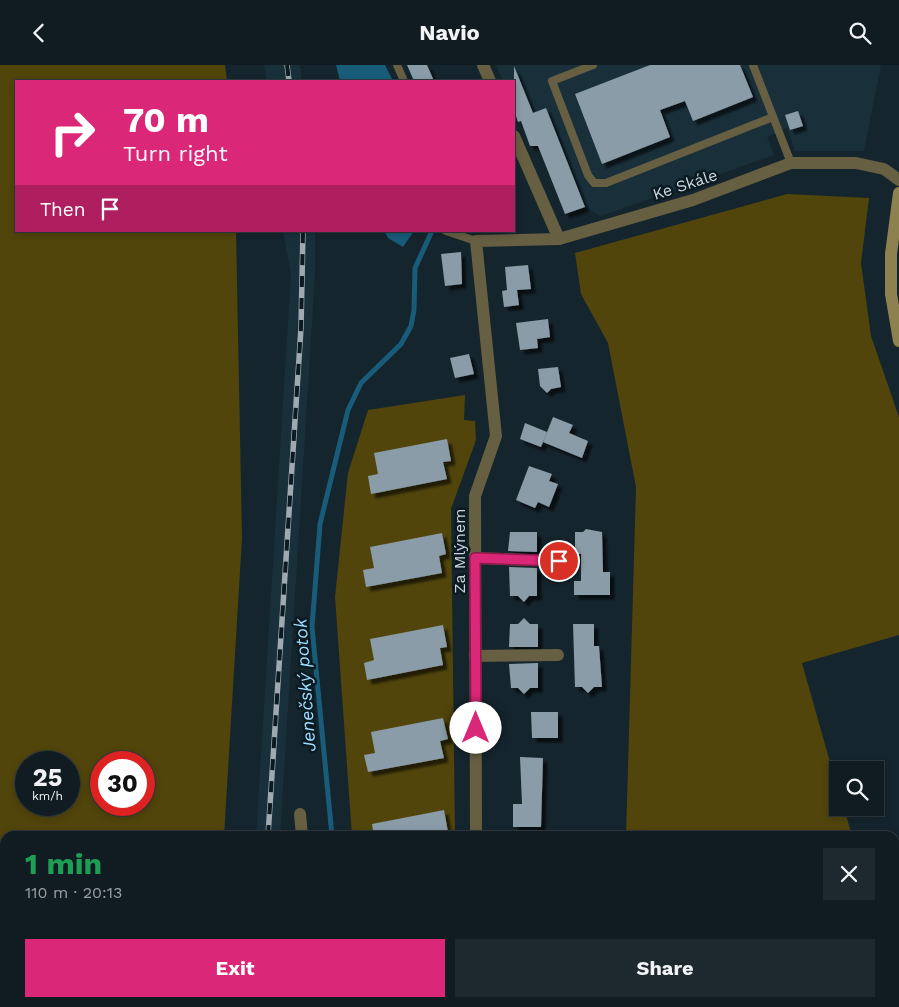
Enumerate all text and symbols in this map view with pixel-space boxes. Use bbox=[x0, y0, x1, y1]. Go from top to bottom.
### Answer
icon: back bbox=[25, 19, 53, 47]
icon: search bbox=[846, 19, 874, 47]
text: Navio bbox=[419, 20, 480, 45]
text: 70 m bbox=[123, 99, 209, 141]
icon: right bbox=[40, 100, 105, 165]
text: Turn right bbox=[123, 141, 228, 166]
street label: Ke Skále bbox=[650, 165, 720, 204]
icon: arrive bbox=[96, 195, 124, 223]
text: Then bbox=[40, 198, 86, 221]
street label: Za Mlýnem bbox=[450, 509, 469, 593]
pin bbox=[538, 540, 580, 582]
icon: arrive bbox=[545, 547, 573, 575]
water label: Jenečský potok bbox=[289, 617, 320, 752]
position arrow bbox=[449, 701, 501, 753]
speed limit sign: 30 bbox=[90, 751, 155, 816]
map controls bbox=[829, 761, 884, 816]
button: search bbox=[829, 761, 884, 816]
text: 25 bbox=[33, 763, 62, 792]
text: km/h bbox=[32, 789, 63, 803]
text: 1 min bbox=[25, 846, 102, 881]
button: close bbox=[823, 848, 875, 900]
text: 110 m · 20:13 bbox=[25, 883, 122, 902]
button: Exit bbox=[25, 939, 445, 997]
button: Share bbox=[455, 939, 875, 997]

